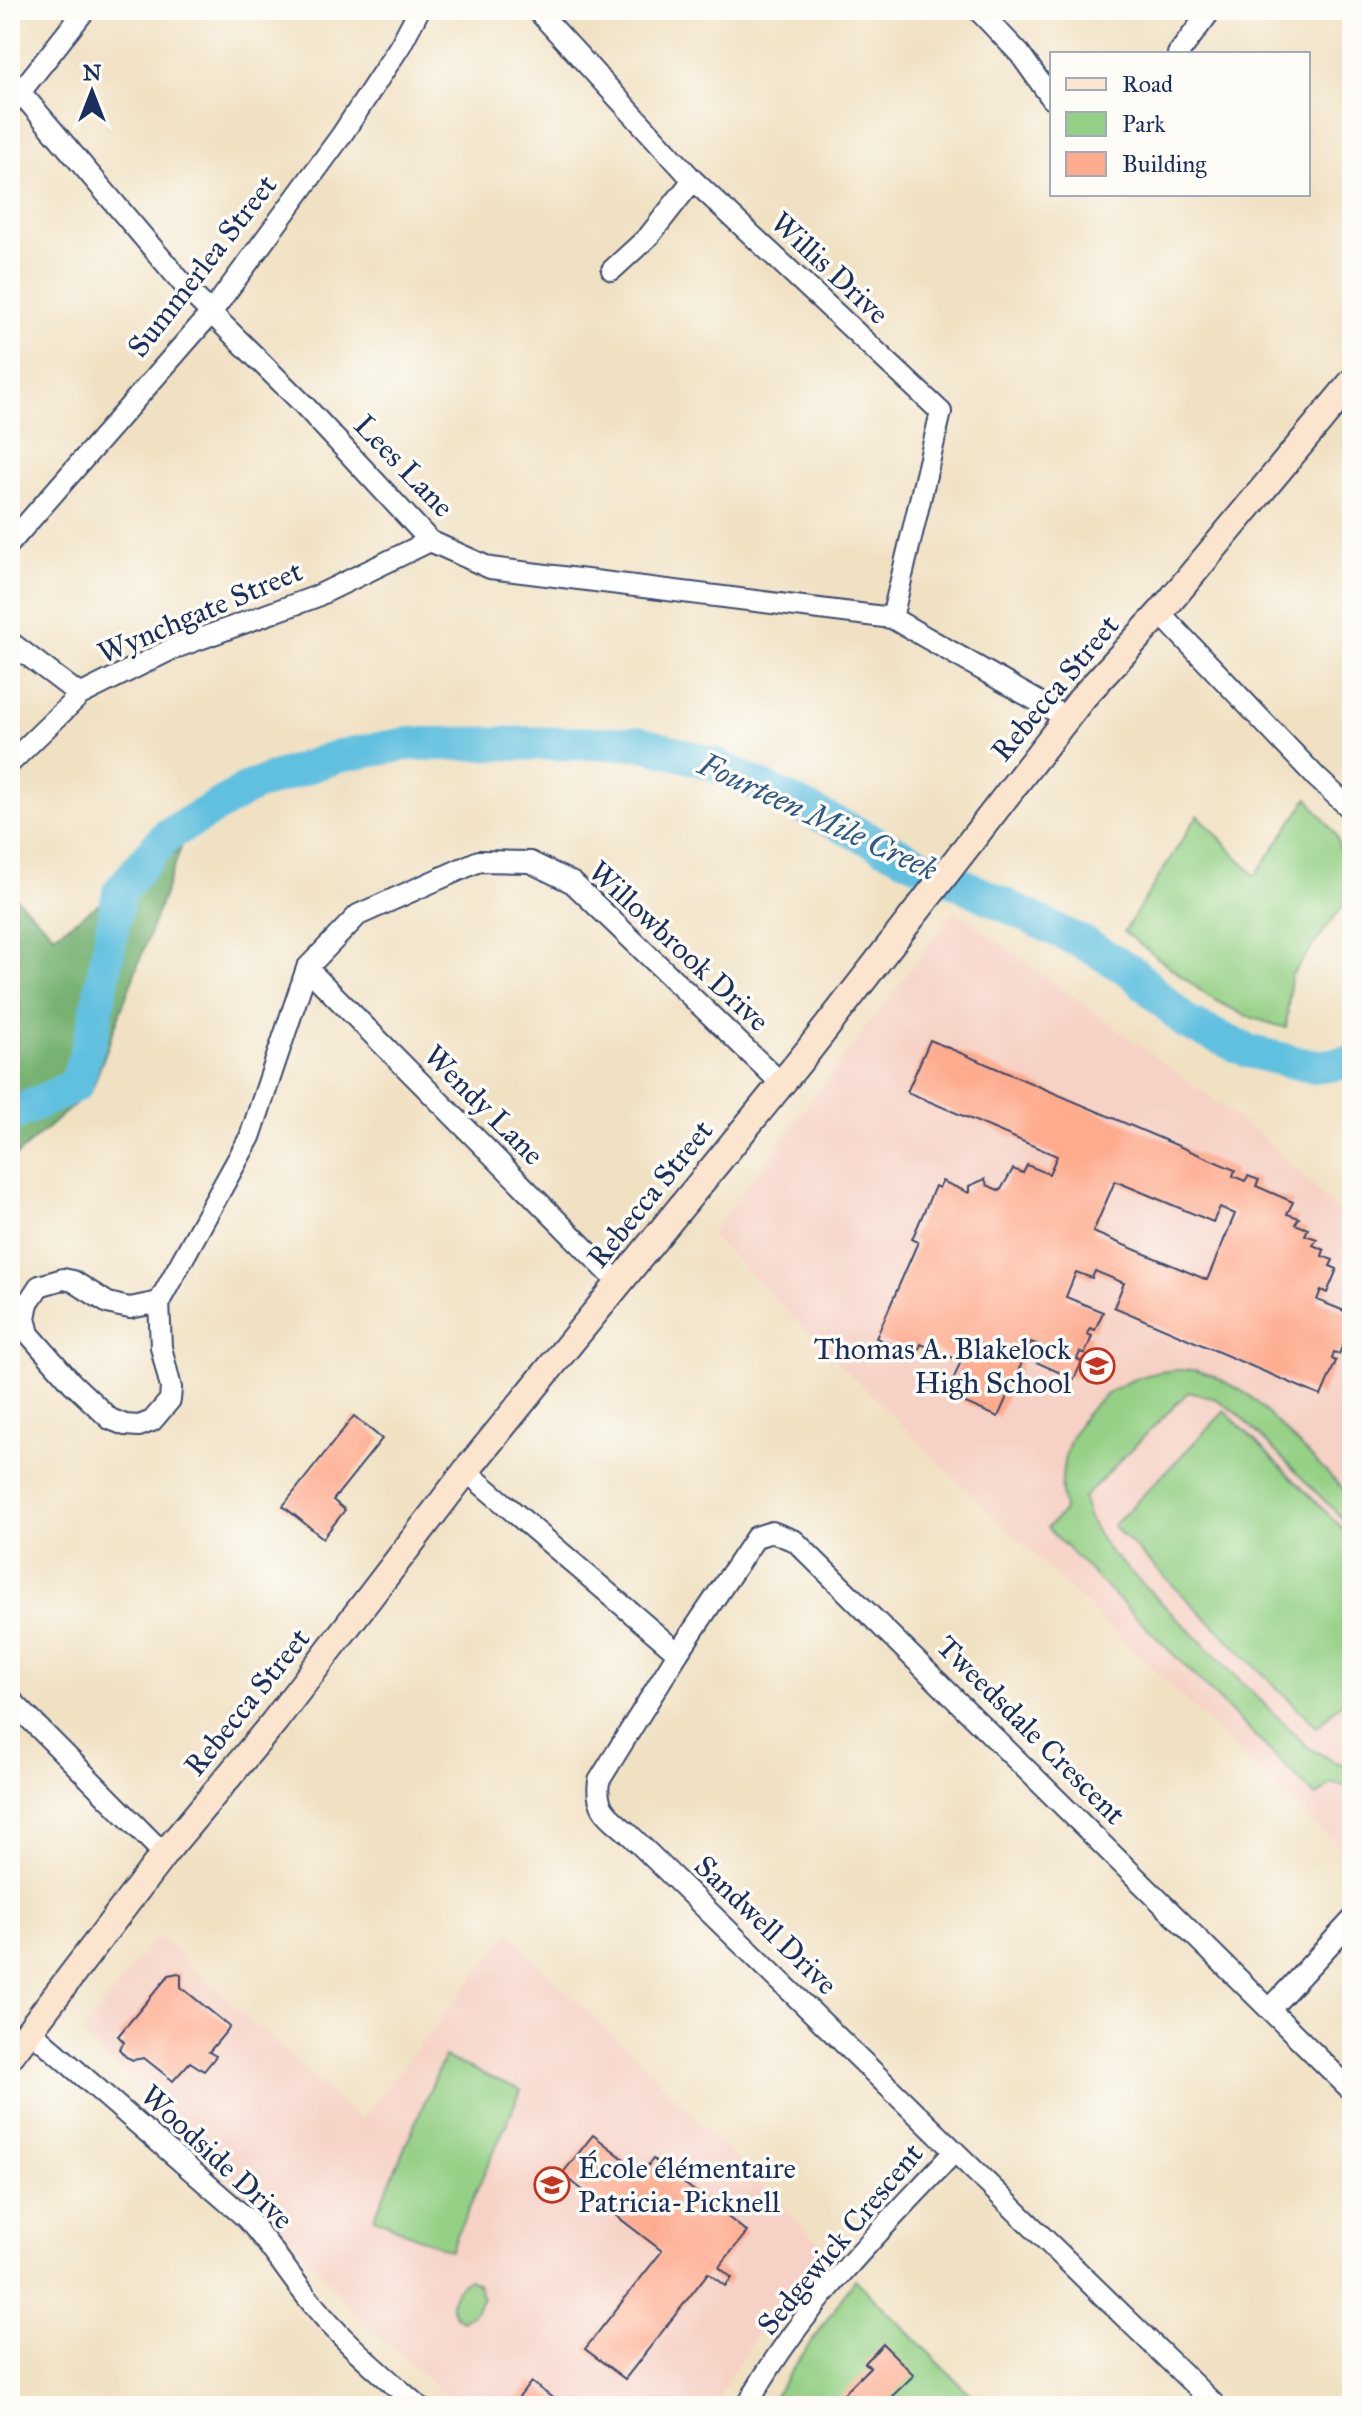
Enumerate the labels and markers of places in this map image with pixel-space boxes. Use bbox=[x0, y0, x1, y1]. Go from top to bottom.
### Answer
place label: Thomas A. Blakelock High School bbox=[814, 1331, 1072, 1401]
school or university icon: Thomas A. Blakelock High School bbox=[1078, 1347, 1116, 1385]
place label: École élémentaire Patricia-Picknell bbox=[578, 2149, 796, 2220]
school or university icon: École élémentaire Patricia-Picknell bbox=[533, 2166, 571, 2204]

